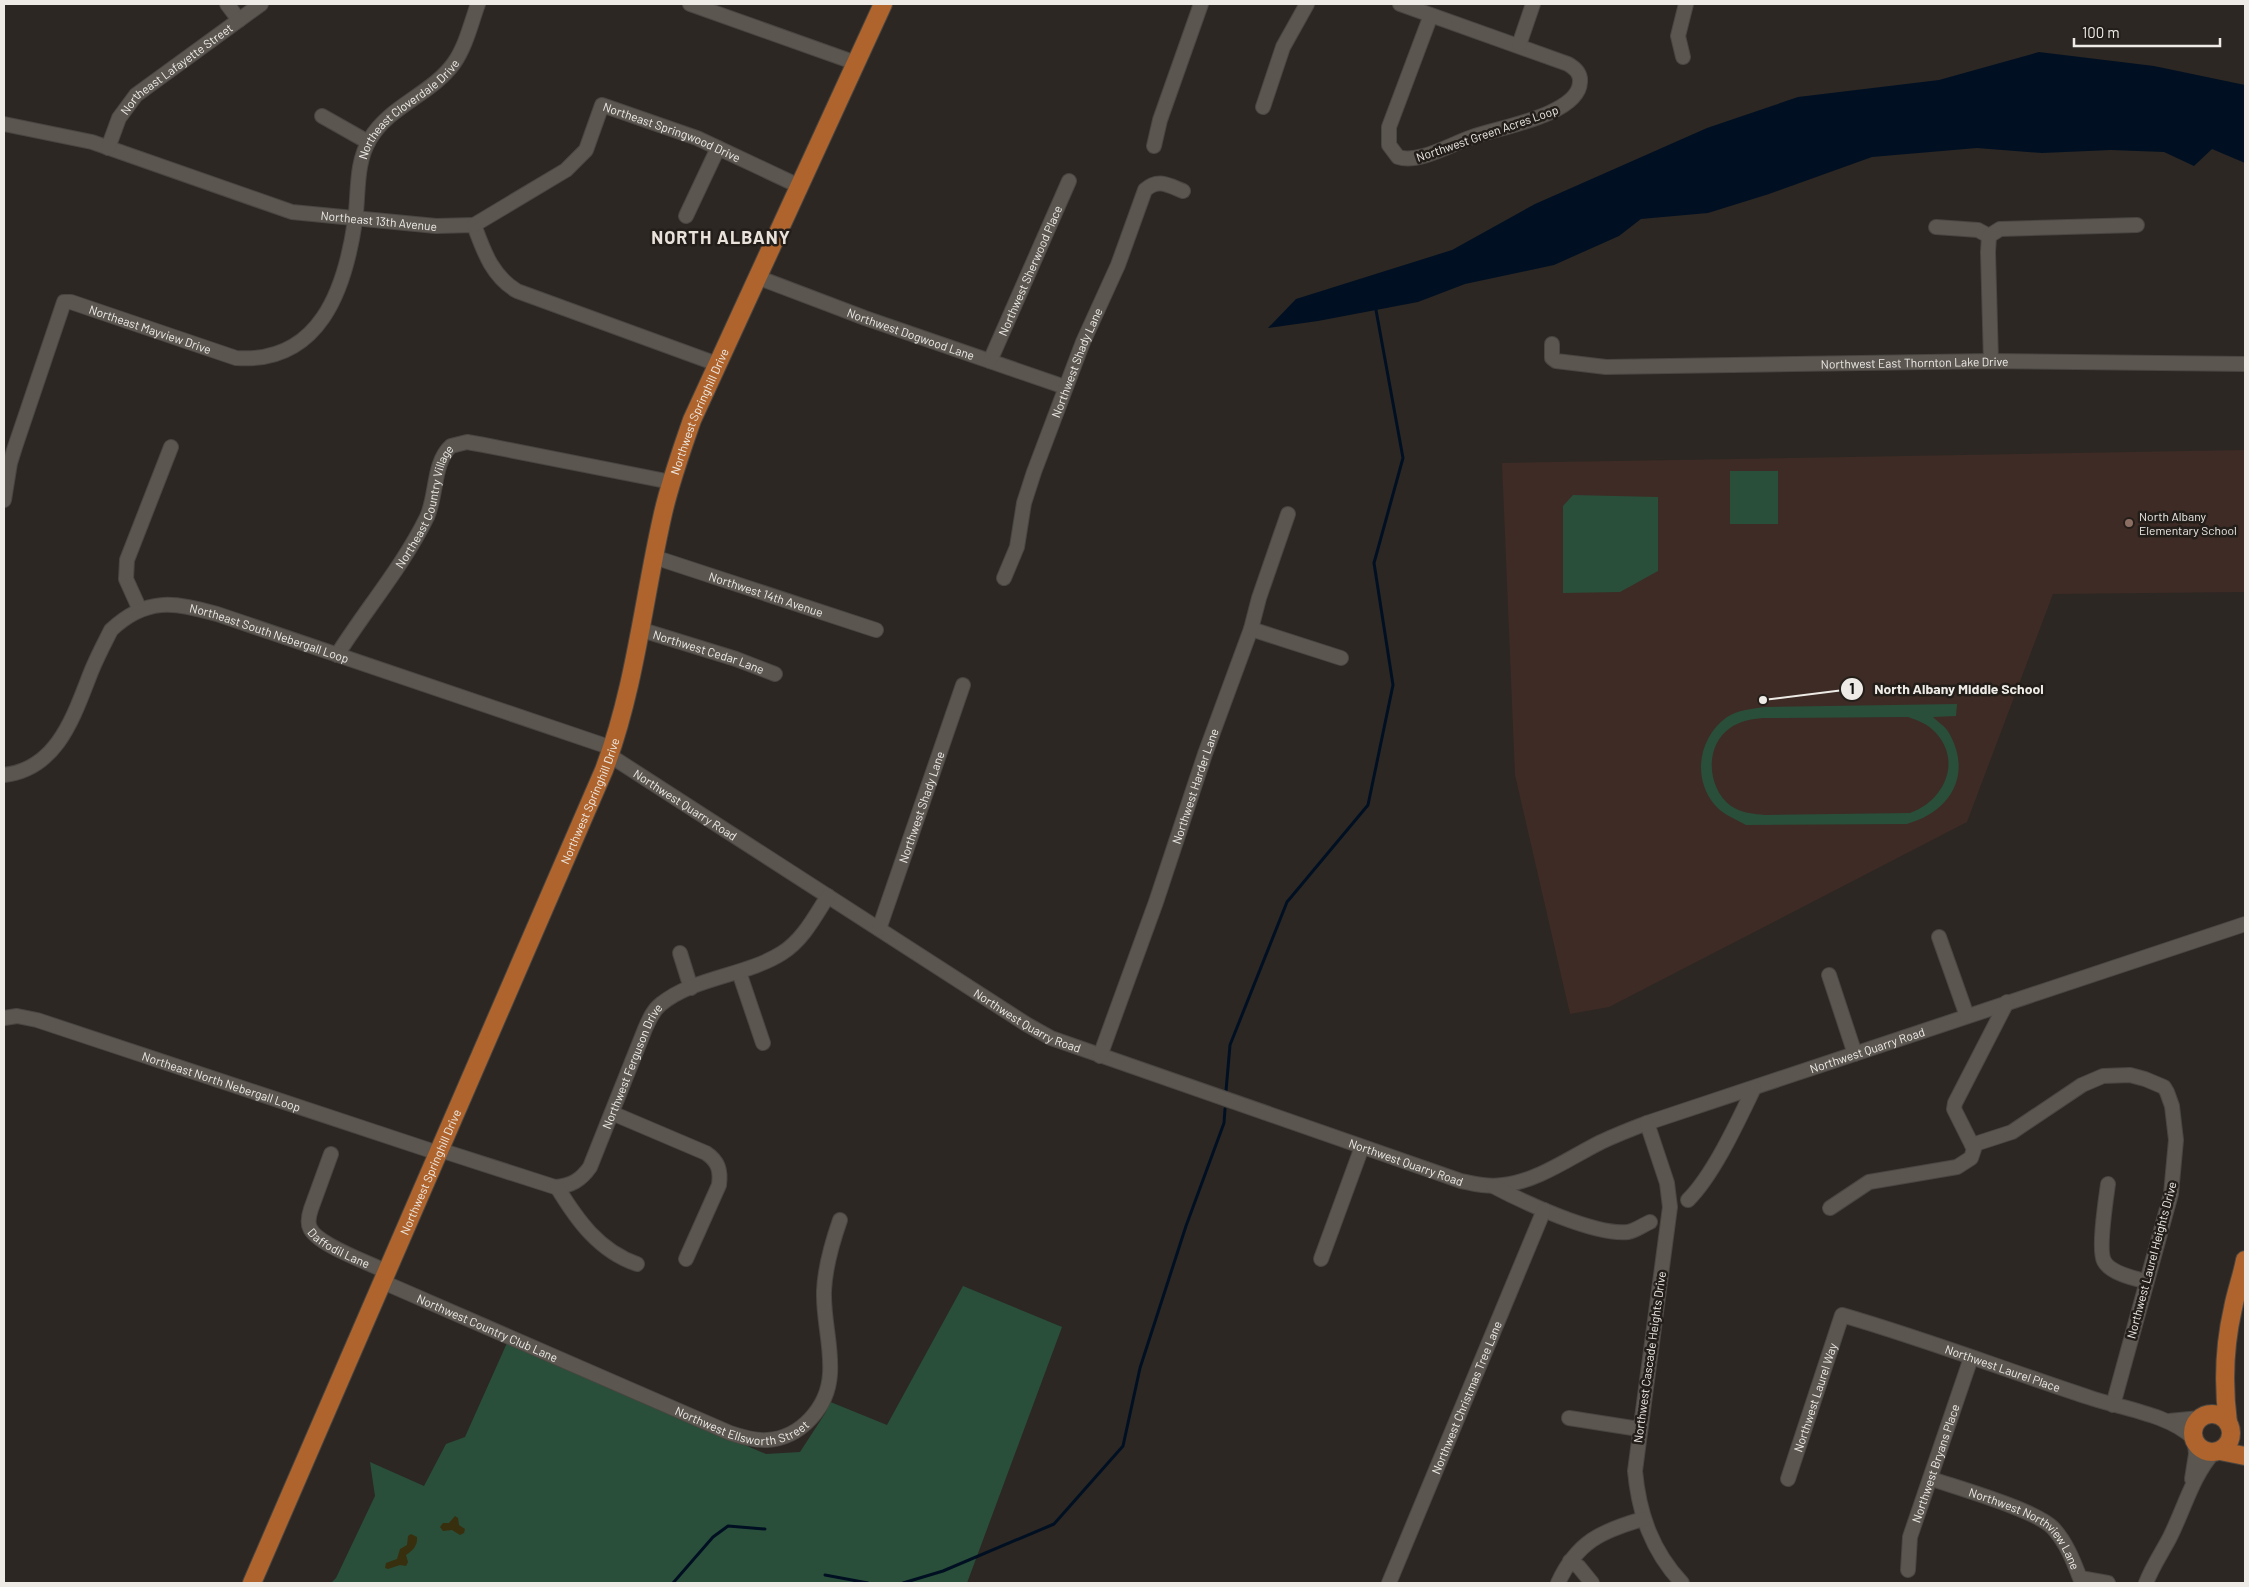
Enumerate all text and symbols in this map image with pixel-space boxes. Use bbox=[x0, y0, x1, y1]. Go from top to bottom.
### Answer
scale bar bbox=[2074, 15, 2220, 47]
street label: Northeast Lafayette Street bbox=[117, 20, 235, 117]
text: 100 m bbox=[2082, 23, 2120, 41]
street label: Northeast Cloverdale Drive bbox=[355, 56, 462, 161]
street label: Northeast Springwood Drive bbox=[601, 99, 743, 164]
street label: Northwest Green Acres Loop bbox=[1414, 102, 1560, 164]
street label: Northwest Sherwood Place bbox=[995, 203, 1065, 338]
street label: Northeast 13th Avenue bbox=[320, 208, 438, 233]
district label: NORTH ALBANY bbox=[651, 226, 791, 248]
street label: Northeast Mayview Drive bbox=[87, 302, 213, 356]
street label: Northwest Dogwood Lane bbox=[845, 305, 976, 362]
street label: Northwest Shady Lane bbox=[1048, 305, 1105, 420]
street label: Northwest Springhill Drive bbox=[667, 346, 731, 476]
street label: Northwest East Thornton Lake Drive bbox=[1821, 354, 2009, 371]
street label: Northeast Country Village bbox=[392, 441, 456, 571]
place label: North Albany Elementary School bbox=[2139, 509, 2237, 537]
marker: North Albany Elementary School bbox=[2123, 517, 2135, 529]
street label: Northwest 14th Avenue bbox=[707, 569, 825, 619]
street label: Northeast South Nebergall Loop bbox=[188, 600, 351, 665]
street label: Northwest Cedar Lane bbox=[651, 627, 766, 676]
callout: North Albany Middle School bbox=[1840, 674, 2054, 703]
text: 1 bbox=[1849, 679, 1855, 697]
text: North Albany Middle School bbox=[1874, 680, 2044, 697]
street label: Northwest Harder Lane bbox=[1169, 726, 1221, 846]
street label: Northwest Springhill Drive bbox=[557, 736, 622, 866]
street label: Northwest Shady Lane bbox=[895, 749, 947, 865]
street label: Northwest Quarry Road bbox=[631, 766, 740, 843]
street label: Northwest Quarry Road bbox=[971, 985, 1083, 1055]
street label: Northwest Ferguson Drive bbox=[599, 1000, 665, 1131]
street label: Northwest Quarry Road bbox=[1808, 1024, 1926, 1075]
street label: Northeast North Nebergall Loop bbox=[140, 1048, 303, 1114]
street label: Northwest Springhill Drive bbox=[397, 1107, 463, 1237]
street label: Northwest Quarry Road bbox=[1347, 1135, 1465, 1188]
street label: Northwest Laurel Heights Drive bbox=[2123, 1180, 2179, 1340]
street label: Daffodil Lane bbox=[305, 1225, 372, 1270]
street label: Northwest Cascade Heights Drive bbox=[1630, 1270, 1668, 1444]
street label: Northwest Country Club Lane bbox=[415, 1291, 560, 1364]
street label: Northwest Christmas Tree Lane bbox=[1428, 1319, 1504, 1476]
street label: Northwest Laurel Way bbox=[1790, 1340, 1840, 1454]
street label: Northwest Laurel Place bbox=[1943, 1341, 2062, 1394]
street label: Northwest Bryans Place bbox=[1908, 1402, 1962, 1524]
street label: Northwest Ellsworth Street bbox=[673, 1403, 811, 1447]
street label: Northwest Northview Lane bbox=[1967, 1484, 2083, 1571]

